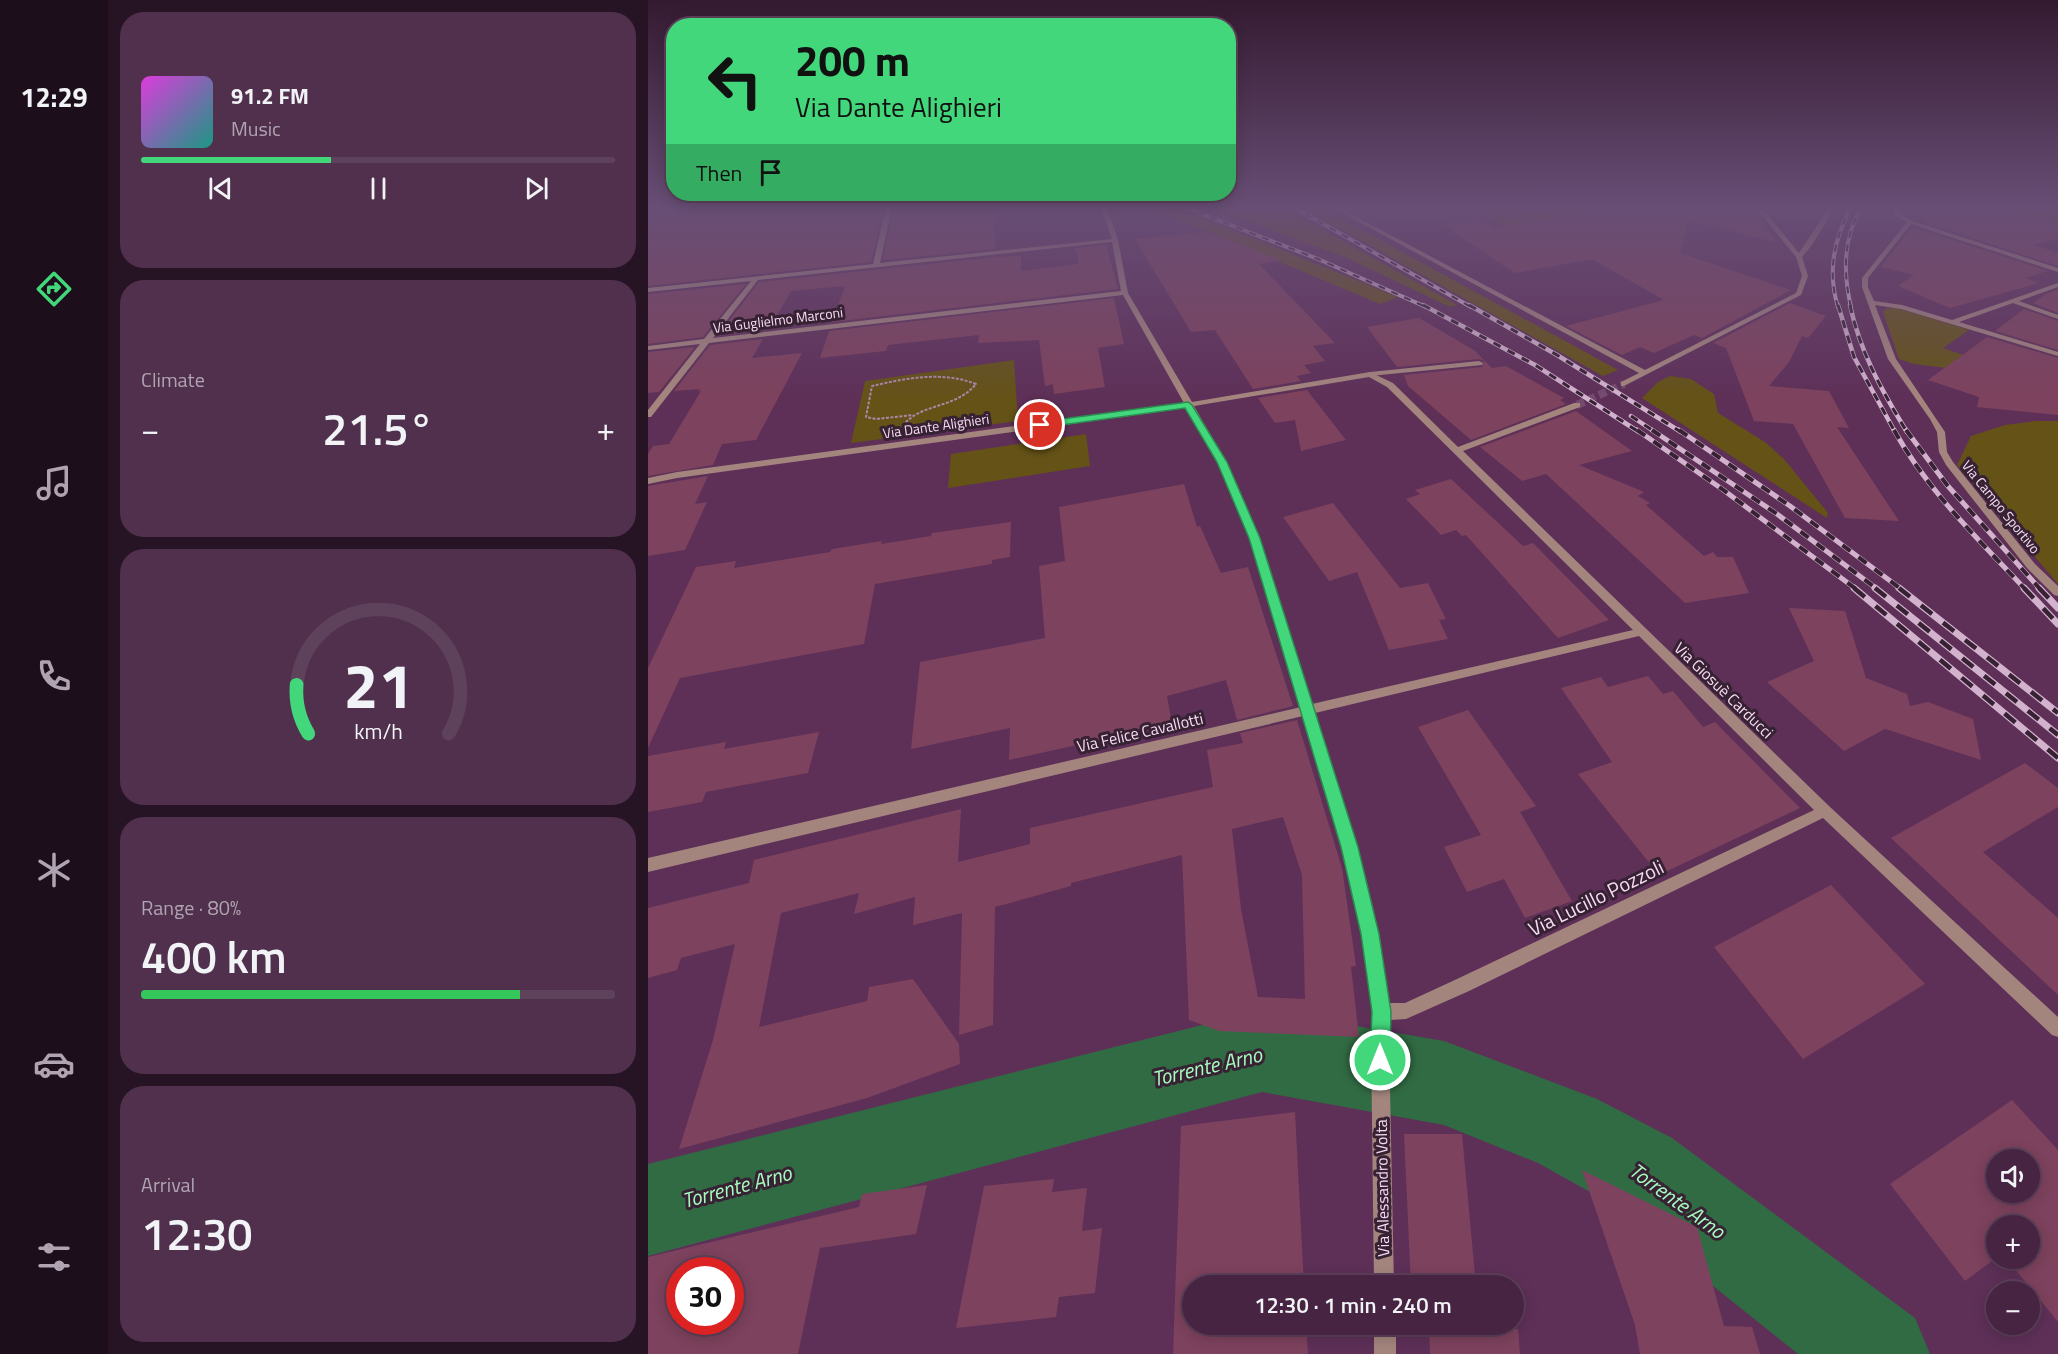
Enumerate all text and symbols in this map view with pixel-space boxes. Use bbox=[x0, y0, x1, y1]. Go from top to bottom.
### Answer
text: 200 m bbox=[795, 28, 910, 92]
icon: left bbox=[696, 42, 774, 120]
text: 12:29 bbox=[20, 76, 88, 117]
text: 91.2 FM bbox=[231, 79, 309, 113]
text: Via Dante Alighieri bbox=[795, 86, 1002, 127]
text: Music bbox=[231, 113, 281, 144]
text: Then bbox=[696, 156, 742, 190]
icon: arrive bbox=[754, 156, 787, 189]
icon: previous bbox=[204, 172, 237, 205]
icon: pause bbox=[362, 172, 395, 205]
icon: next bbox=[520, 172, 553, 205]
icon: directions bbox=[33, 268, 75, 310]
street label: Via Guglielmo Marconi bbox=[712, 301, 844, 338]
text: Climate bbox=[141, 364, 205, 395]
text: 21.5° bbox=[322, 394, 434, 462]
pin bbox=[1014, 399, 1065, 450]
text: − bbox=[141, 404, 159, 454]
text: + bbox=[597, 404, 615, 454]
street label: Via Dante Alighieri bbox=[881, 408, 991, 443]
icon: arrive bbox=[1023, 408, 1056, 441]
street label: Via Campo Sportivo bbox=[1957, 456, 2046, 558]
icon: music bbox=[33, 462, 75, 504]
street label: Via Giosuè Carducci bbox=[1669, 636, 1779, 744]
text: 21 bbox=[343, 637, 413, 732]
icon: phone bbox=[33, 655, 75, 697]
street label: Via Felice Cavallotti bbox=[1074, 706, 1206, 758]
text: km/h bbox=[354, 715, 402, 747]
icon: climate bbox=[33, 849, 75, 891]
street label: Via Lucillo Pozzoli bbox=[1523, 851, 1669, 944]
text: Range · 80% bbox=[141, 892, 241, 923]
text: 400 km bbox=[141, 922, 287, 990]
position arrow bbox=[1348, 1028, 1412, 1092]
water label: Torrente Arno bbox=[1149, 1038, 1265, 1094]
icon: car bbox=[33, 1043, 75, 1085]
street label: Via Alessandro Volta bbox=[1369, 1119, 1395, 1257]
map controls bbox=[1986, 1149, 2040, 1335]
button: sound bbox=[1986, 1149, 2040, 1203]
water label: Torrente Arno bbox=[1623, 1154, 1733, 1246]
water label: Torrente Arno bbox=[679, 1156, 795, 1216]
text: Arrival bbox=[141, 1169, 195, 1200]
text: 12:30 bbox=[141, 1199, 253, 1267]
button: + bbox=[1986, 1215, 2040, 1269]
icon: filters bbox=[33, 1236, 75, 1278]
speed limit sign: 30 bbox=[666, 1257, 744, 1335]
button: − bbox=[1986, 1281, 2040, 1335]
text: 12:30 · 1 min · 240 m bbox=[1254, 1288, 1452, 1322]

